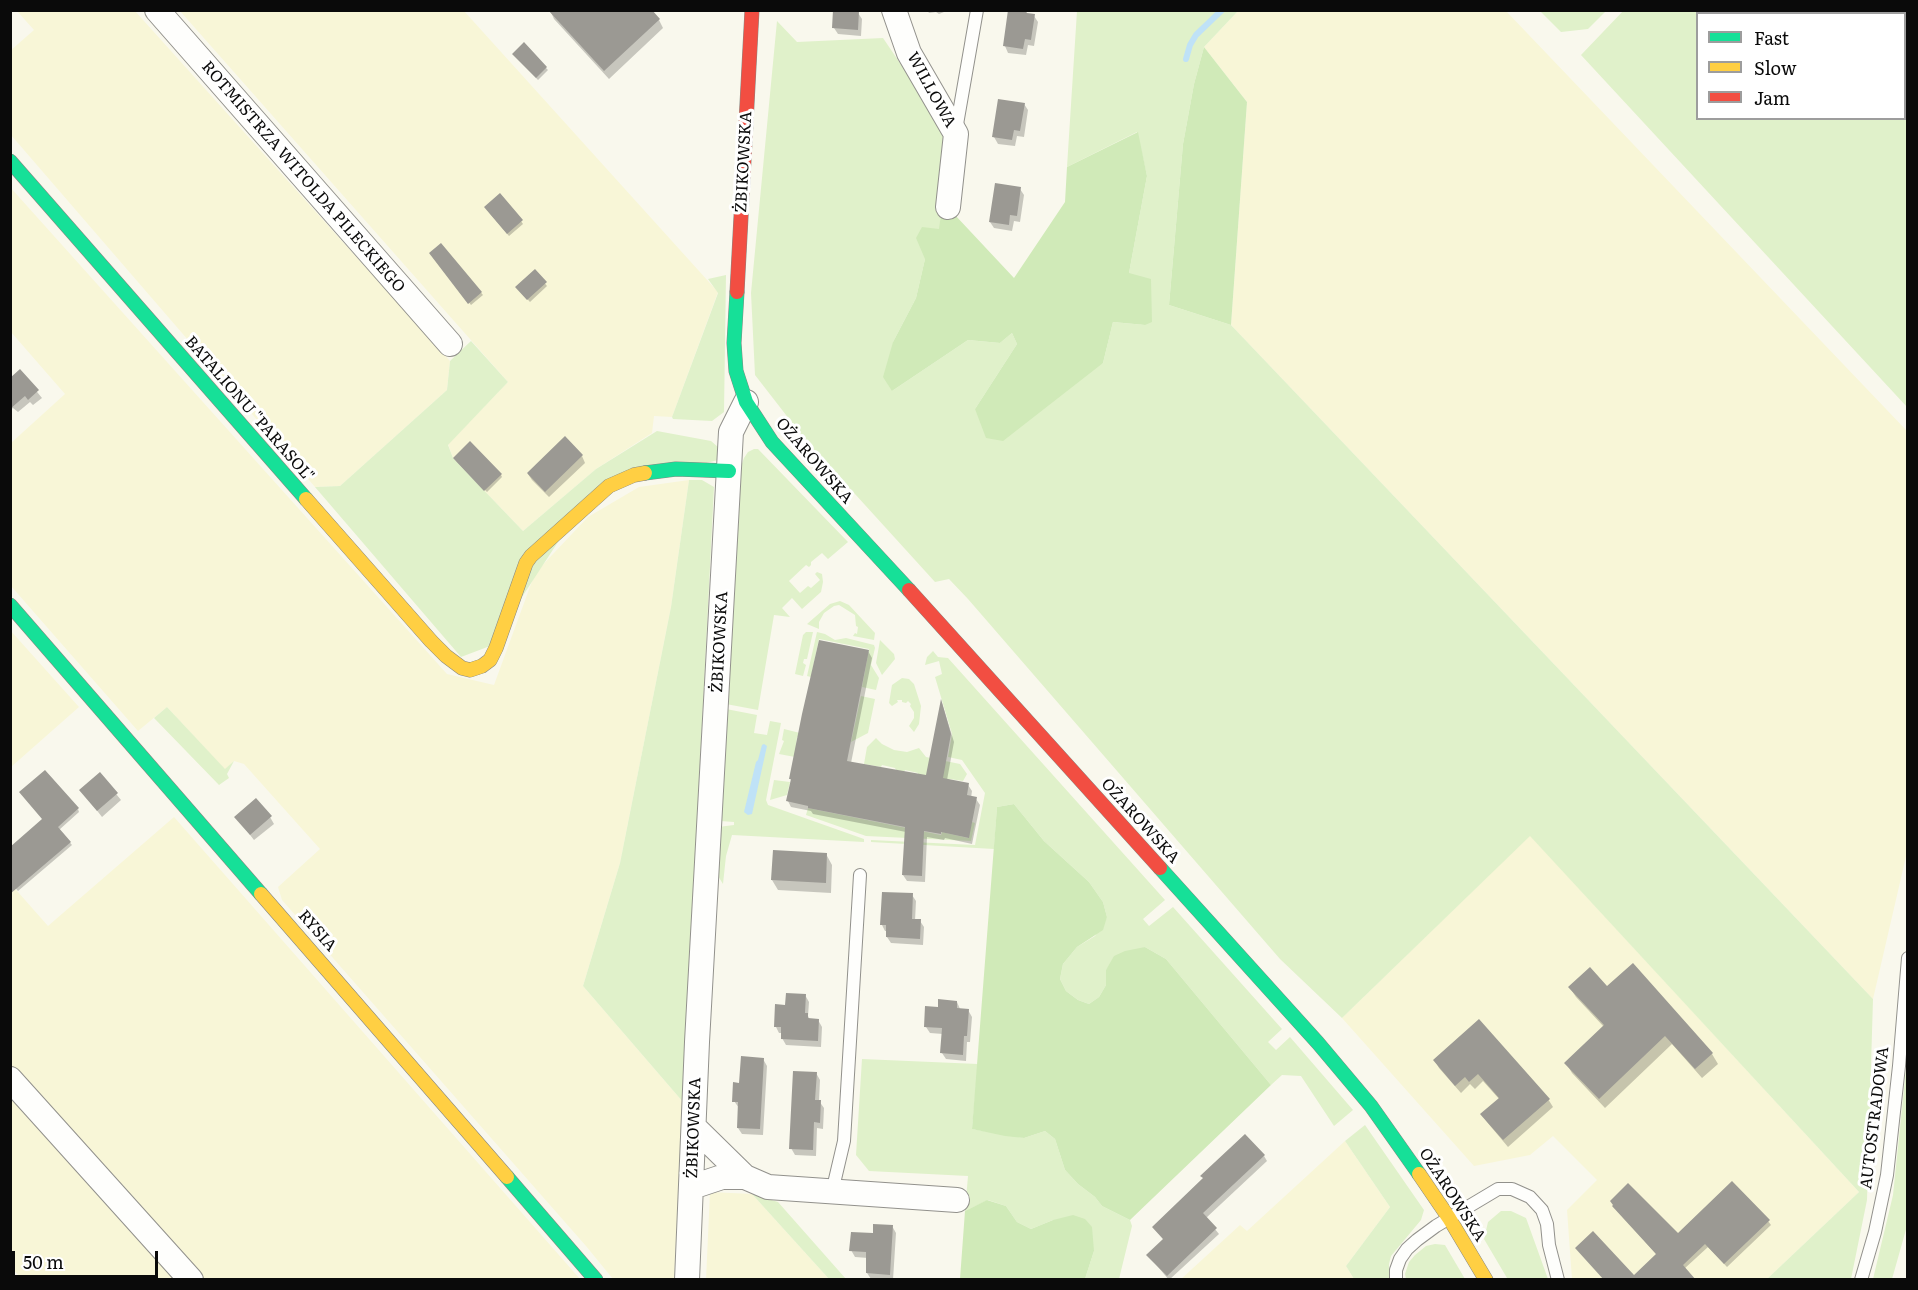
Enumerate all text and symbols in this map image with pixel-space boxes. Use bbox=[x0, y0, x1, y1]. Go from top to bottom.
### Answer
legend bbox=[1696, 12, 1906, 120]
text: Fast bbox=[1754, 24, 1789, 51]
street label: WILLOWA bbox=[902, 49, 960, 131]
text: Slow bbox=[1754, 54, 1796, 81]
street label: ROTMISTRZA WITOLDA PILECKIEGO bbox=[197, 57, 409, 297]
text: Jam bbox=[1754, 84, 1790, 111]
street label: ŻBIKOWSKA bbox=[732, 111, 756, 213]
street label: BATALIONU "PARASOL" bbox=[181, 332, 317, 486]
street label: OŻAROWSKA bbox=[771, 414, 857, 508]
street label: ŻBIKOWSKA bbox=[708, 591, 732, 693]
street label: OŻAROWSKA bbox=[1097, 775, 1183, 867]
street label: RYSIA bbox=[294, 906, 340, 956]
street label: AUTOSTRADOWA bbox=[1857, 1046, 1893, 1190]
street label: ŻBIKOWSKA bbox=[683, 1077, 705, 1179]
street label: OŻAROWSKA bbox=[1415, 1145, 1489, 1245]
scale bar bbox=[15, 1239, 160, 1277]
text: 50 m bbox=[23, 1248, 64, 1275]

